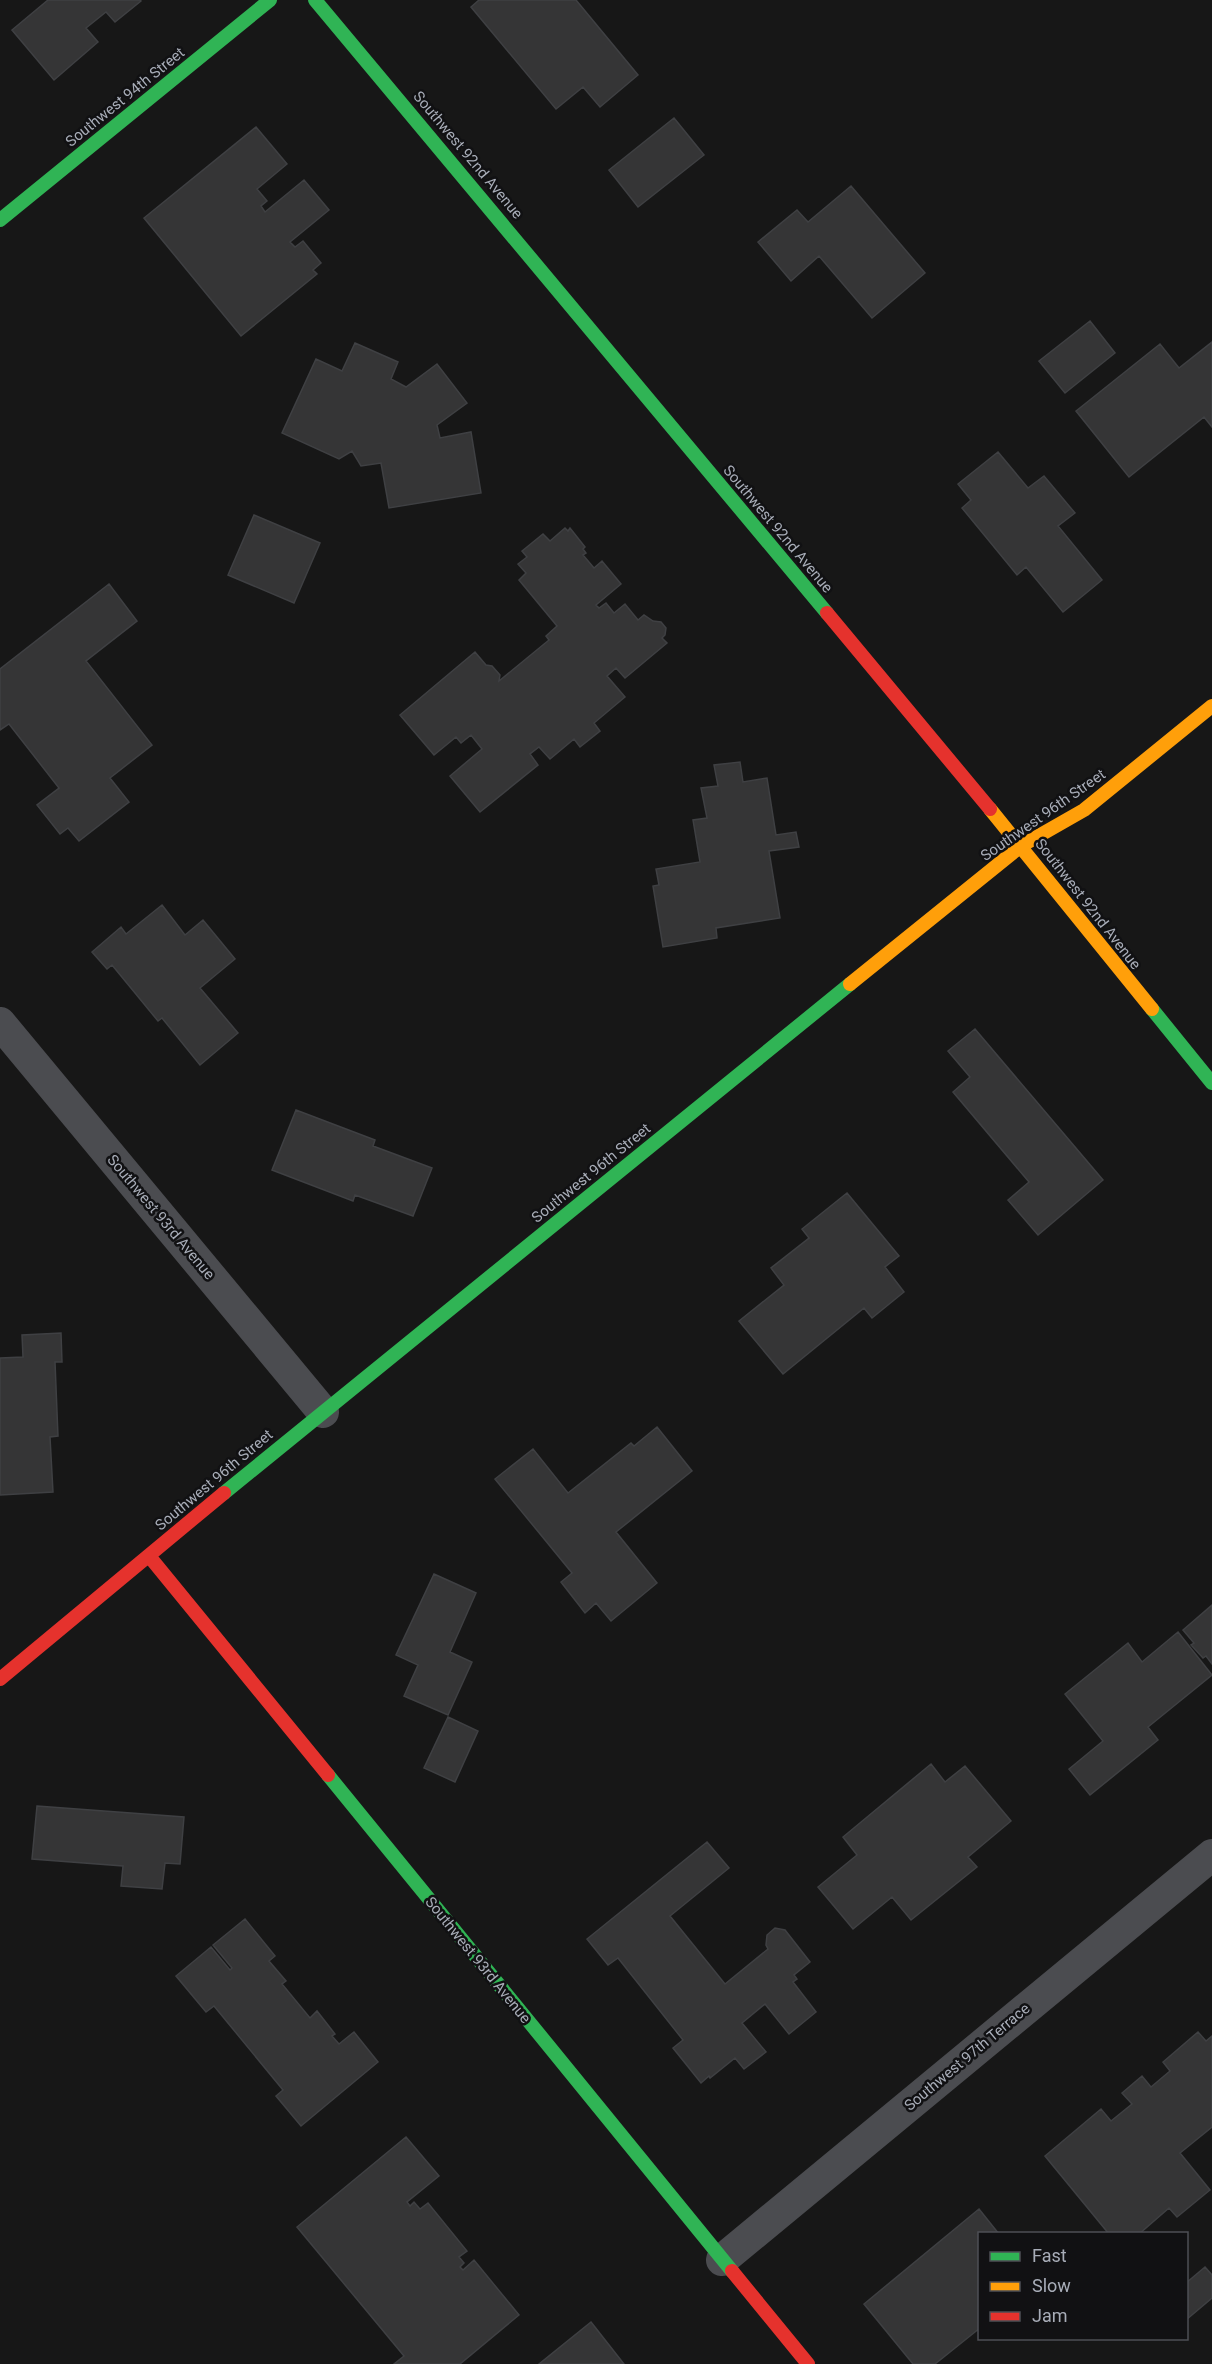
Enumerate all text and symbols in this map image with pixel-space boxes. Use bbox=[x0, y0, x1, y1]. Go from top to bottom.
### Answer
street label: Southwest 94th Street bbox=[62, 43, 188, 151]
street label: Southwest 92nd Avenue bbox=[409, 88, 527, 222]
street label: Southwest 92nd Avenue bbox=[719, 462, 837, 596]
street label: Southwest 96th Street bbox=[977, 765, 1109, 865]
street label: Southwest 92nd Avenue bbox=[1031, 835, 1145, 973]
street label: Southwest 96th Street bbox=[528, 1119, 654, 1227]
street label: Southwest 93rd Avenue bbox=[103, 1151, 219, 1283]
street label: Southwest 96th Street bbox=[152, 1426, 276, 1534]
street label: Southwest 93rd Avenue bbox=[421, 1893, 535, 2027]
street label: Southwest 97th Terrace bbox=[901, 1999, 1033, 2115]
legend bbox=[978, 2232, 1188, 2340]
text: Fast bbox=[1032, 2245, 1067, 2266]
text: Slow bbox=[1032, 2275, 1071, 2296]
text: Jam bbox=[1032, 2305, 1068, 2326]

